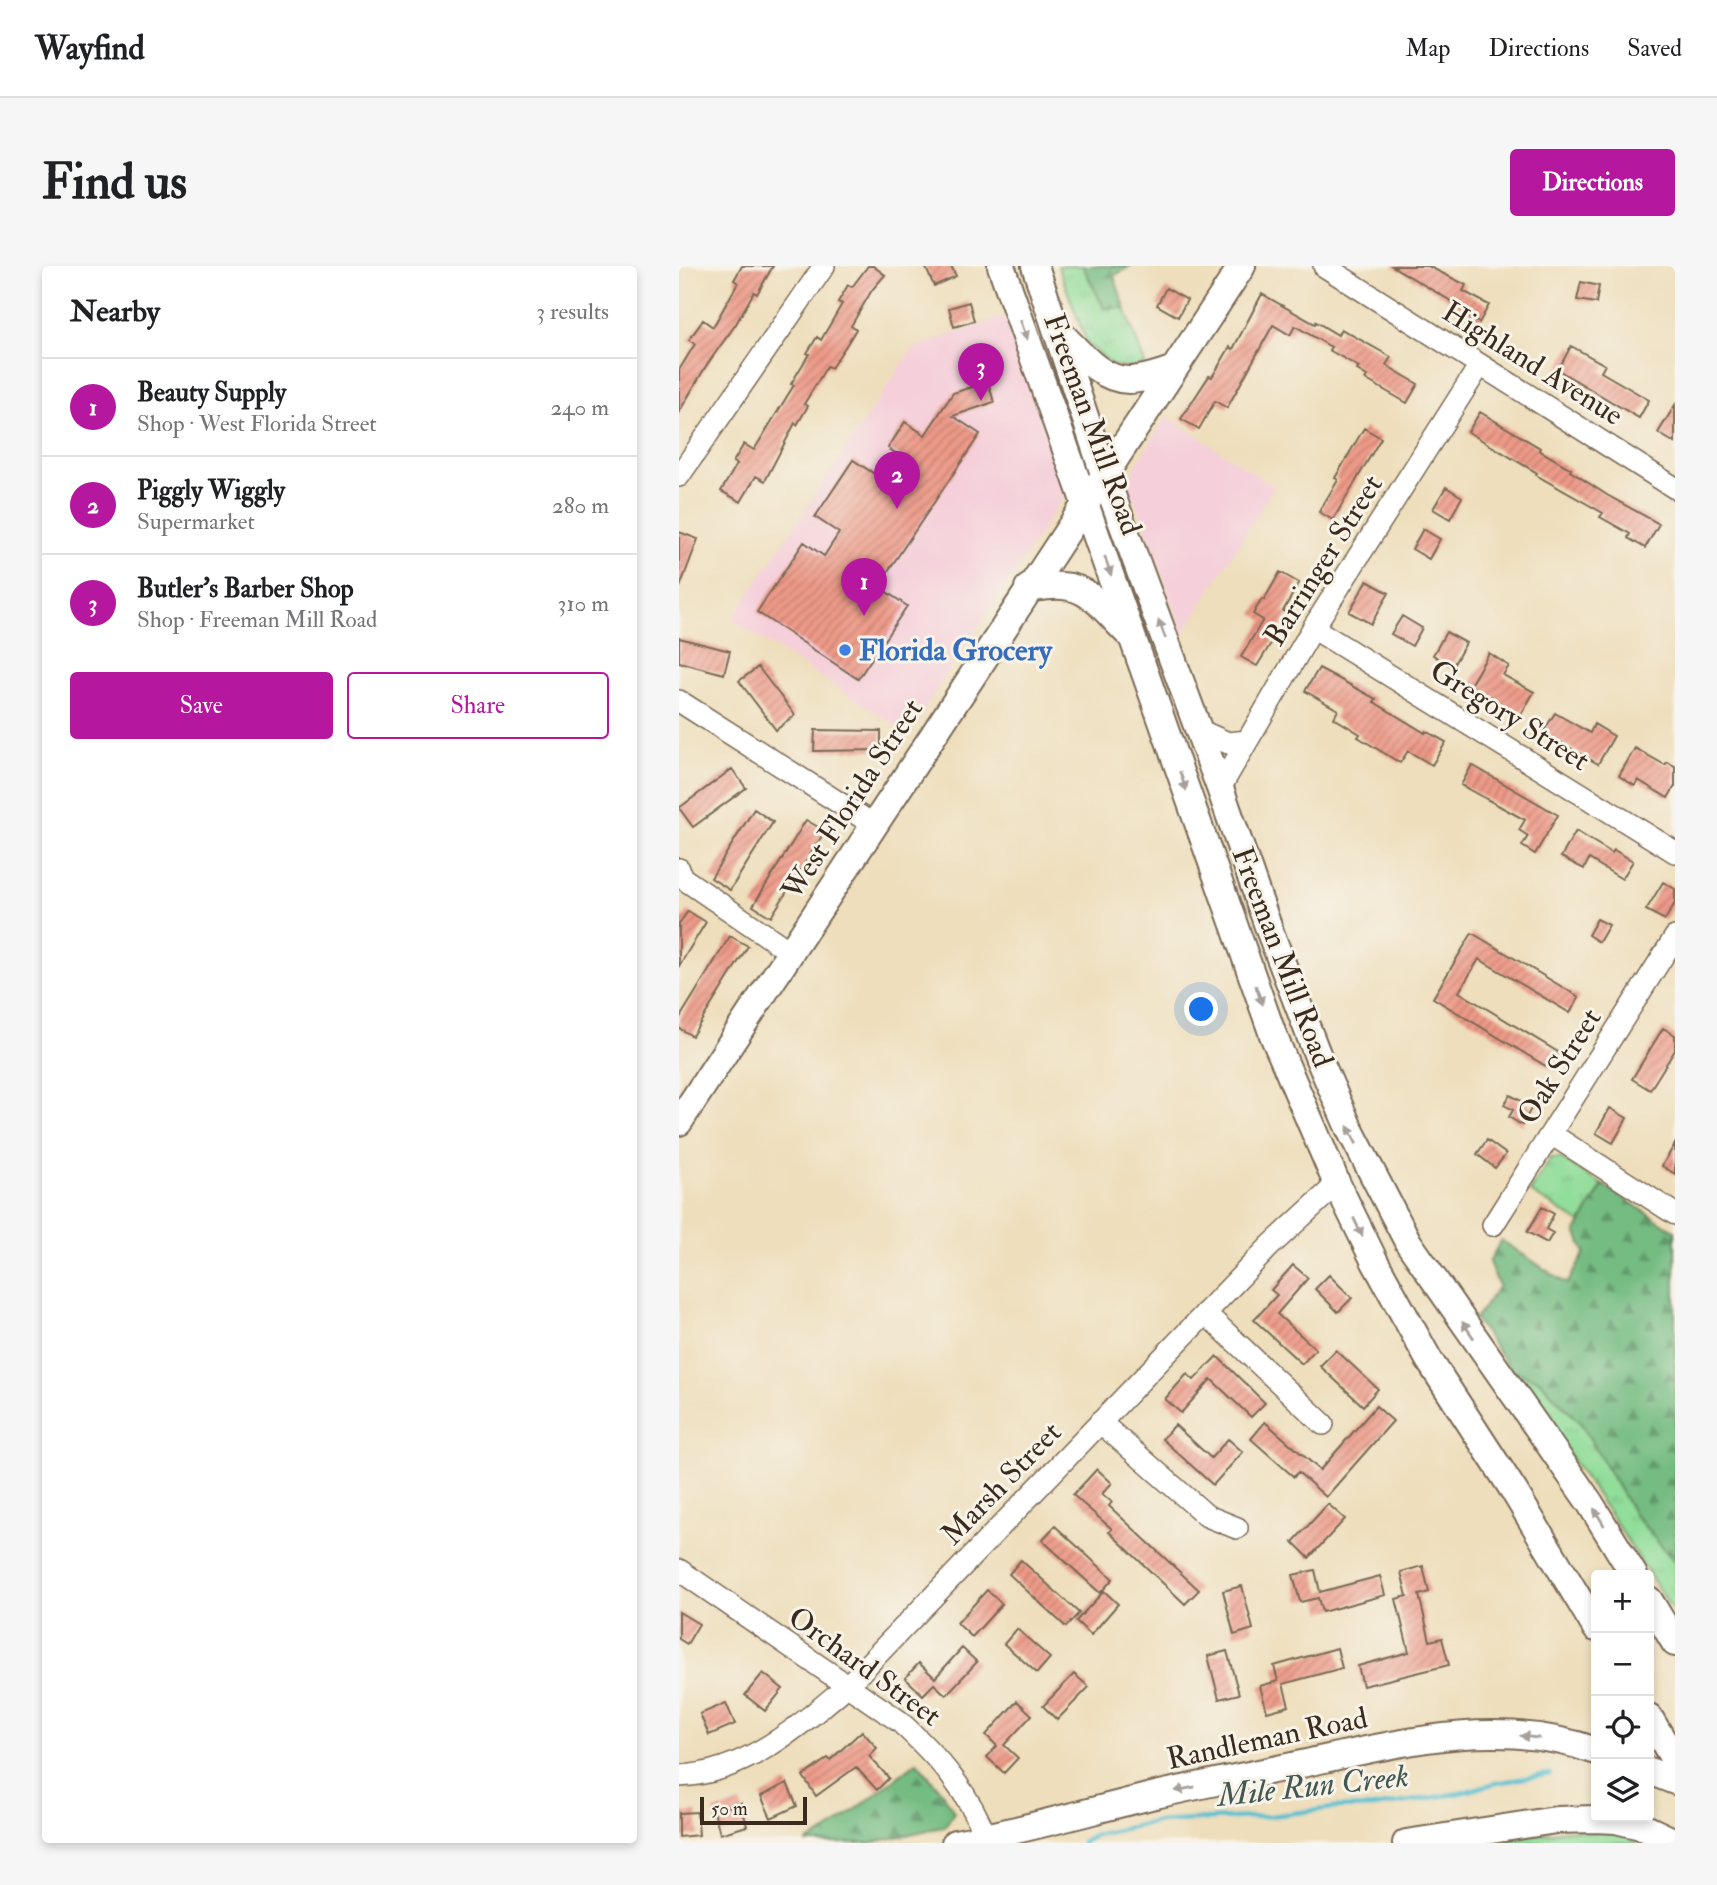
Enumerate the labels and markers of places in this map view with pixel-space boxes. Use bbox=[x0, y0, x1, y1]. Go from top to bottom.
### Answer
pin: 3 bbox=[958, 343, 1004, 401]
pin: 2 bbox=[874, 451, 920, 509]
pin: 1 bbox=[841, 558, 887, 616]
place label: Florida Grocery bbox=[859, 632, 1054, 669]
marker: Florida Grocery bbox=[837, 642, 853, 658]

